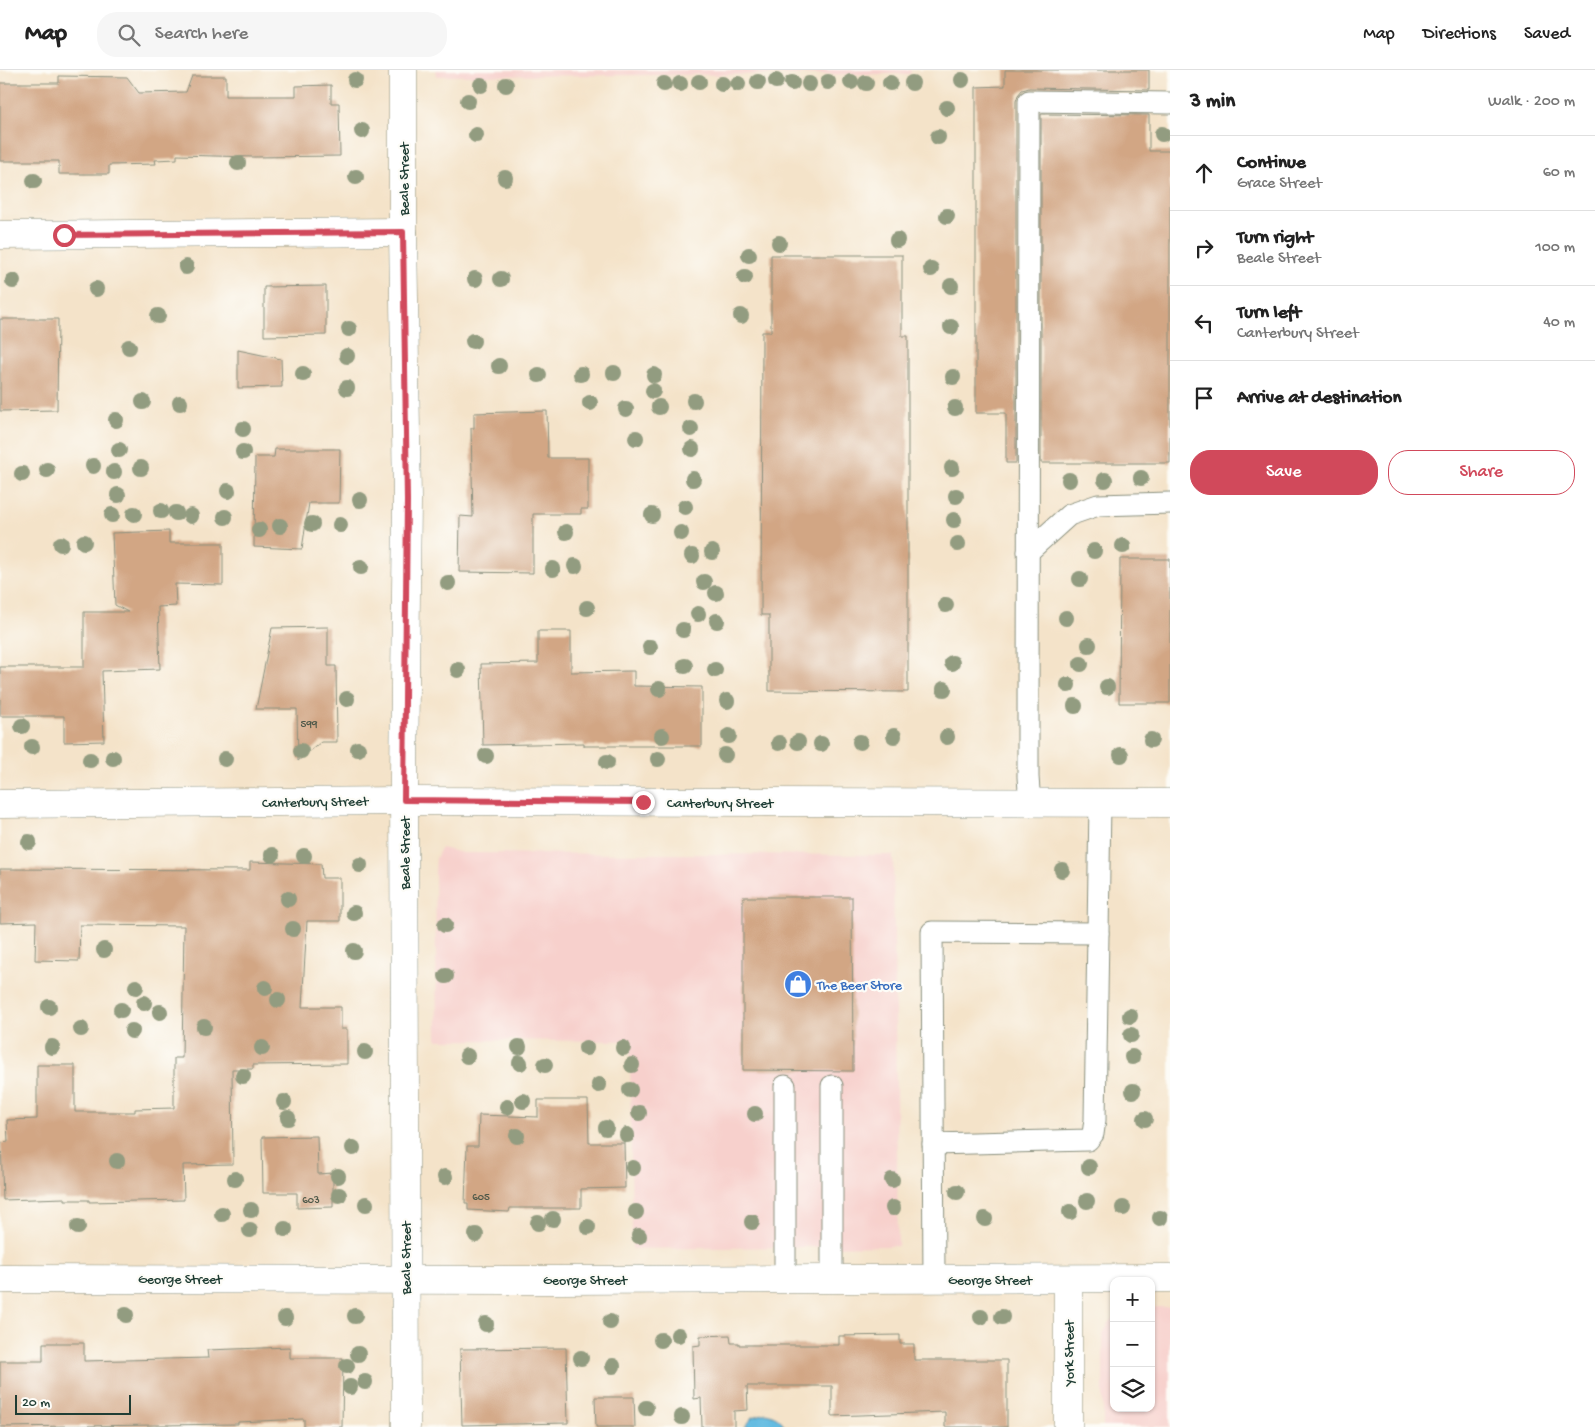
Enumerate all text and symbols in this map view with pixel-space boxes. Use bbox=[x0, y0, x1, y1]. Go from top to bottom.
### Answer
search box bbox=[97, 12, 447, 57]
text: Map bbox=[25, 20, 67, 49]
icon: search bbox=[115, 21, 143, 49]
text: Search here bbox=[155, 23, 248, 46]
text: Map bbox=[1363, 24, 1395, 45]
text: Directions bbox=[1423, 24, 1496, 45]
text: Saved bbox=[1524, 24, 1570, 45]
text: 3 min bbox=[1190, 90, 1235, 115]
text: Walk · 200 m bbox=[1488, 93, 1575, 112]
street label: Beale Street bbox=[397, 141, 414, 217]
text: Continue bbox=[1237, 152, 1306, 175]
icon: ahead bbox=[1190, 159, 1218, 187]
text: 60 m bbox=[1543, 164, 1575, 183]
text: Grace Street bbox=[1237, 175, 1322, 194]
route start bbox=[53, 224, 76, 247]
text: Turn right bbox=[1237, 227, 1313, 250]
icon: right bbox=[1190, 234, 1218, 262]
text: 100 m bbox=[1535, 239, 1575, 258]
text: Beale Street bbox=[1237, 250, 1321, 269]
text: Turn left bbox=[1237, 302, 1301, 325]
icon: left bbox=[1190, 309, 1218, 337]
text: 40 m bbox=[1543, 314, 1575, 333]
text: Canterbury Street bbox=[1237, 325, 1359, 344]
icon: arrive bbox=[1190, 384, 1218, 412]
text: Arrive at destination bbox=[1237, 387, 1401, 410]
button: Save bbox=[1190, 450, 1378, 495]
button: Share bbox=[1388, 450, 1575, 495]
house number: 599 bbox=[301, 719, 318, 731]
route end bbox=[632, 791, 655, 814]
street label: Canterbury Street bbox=[262, 794, 370, 813]
street label: Canterbury Street bbox=[667, 796, 774, 813]
street label: Beale Street bbox=[398, 815, 415, 891]
shop icon: The Beer Store bbox=[783, 969, 813, 999]
place label: The Beer Store bbox=[816, 978, 903, 995]
house number: 605 bbox=[472, 1192, 490, 1204]
house number: 603 bbox=[302, 1195, 320, 1207]
street label: Beale Street bbox=[399, 1220, 416, 1296]
street label: George Street bbox=[138, 1272, 223, 1289]
street label: George Street bbox=[543, 1273, 628, 1290]
street label: George Street bbox=[948, 1273, 1033, 1290]
map controls bbox=[1110, 1277, 1155, 1412]
button: + bbox=[1110, 1277, 1155, 1322]
street label: York Street bbox=[1062, 1319, 1079, 1388]
button: − bbox=[1110, 1322, 1155, 1367]
button: layers bbox=[1110, 1367, 1155, 1412]
scale bar bbox=[15, 1392, 131, 1415]
text: 20 m bbox=[22, 1395, 50, 1412]

